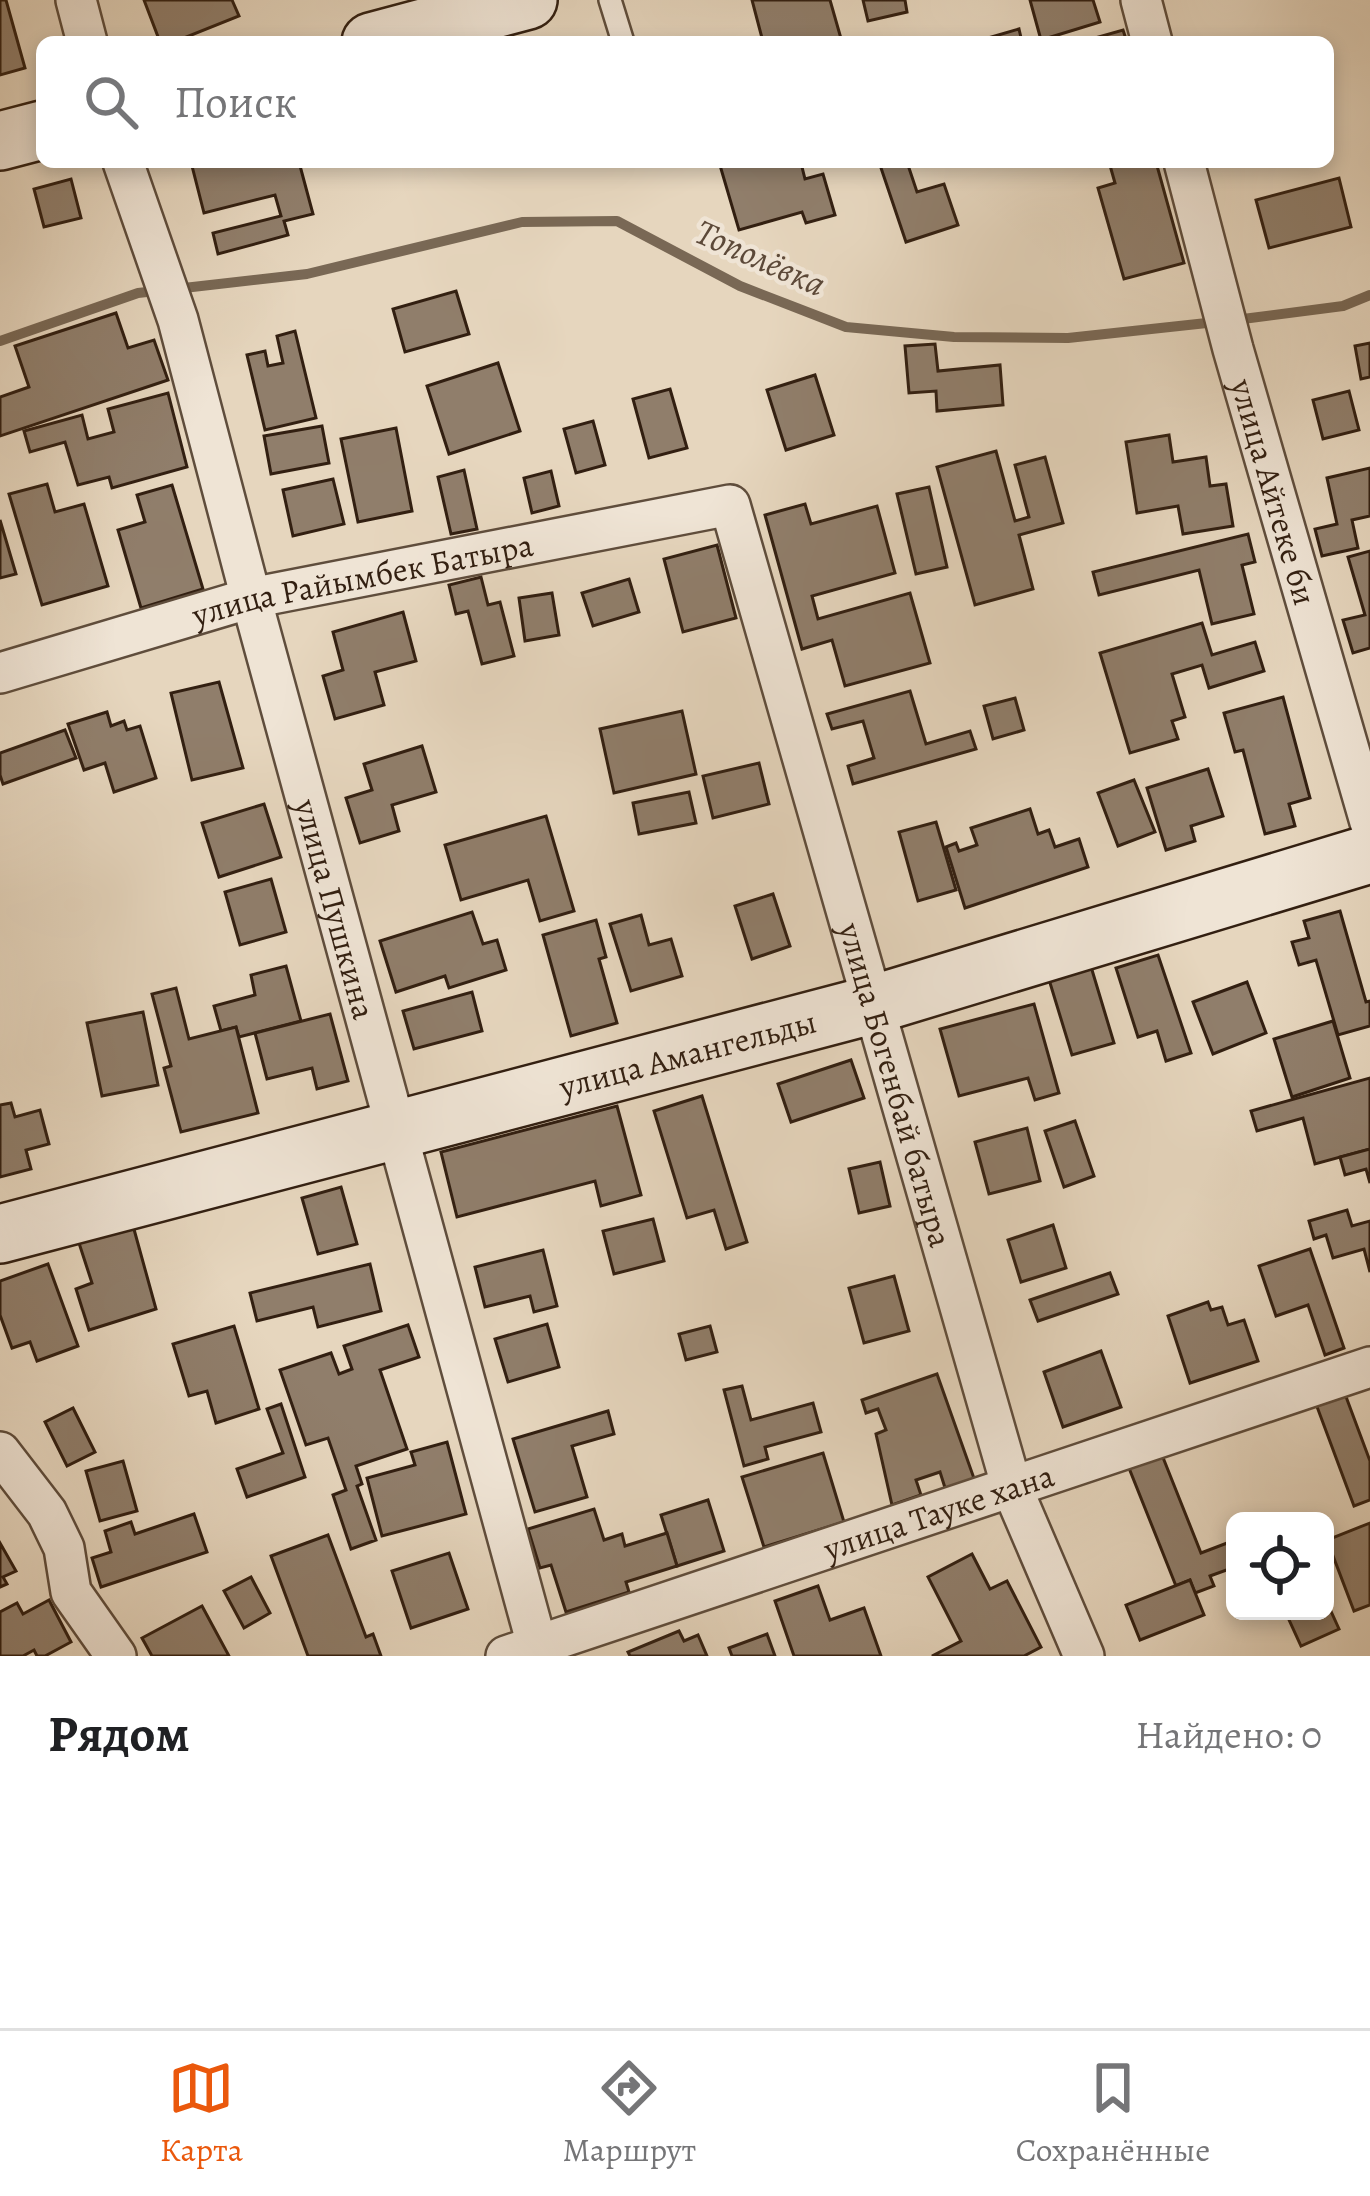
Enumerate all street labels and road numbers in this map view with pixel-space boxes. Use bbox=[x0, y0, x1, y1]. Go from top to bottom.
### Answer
street label: улица Айтеке би bbox=[1220, 373, 1328, 610]
street label: улица Райымбек Батыра bbox=[186, 522, 538, 638]
street label: улица Пушкина bbox=[284, 793, 387, 1025]
street label: улица Богенбай батыра bbox=[828, 916, 964, 1253]
street label: улица Амангельды bbox=[553, 998, 821, 1109]
street label: улица Тауке хана bbox=[817, 1452, 1060, 1572]

